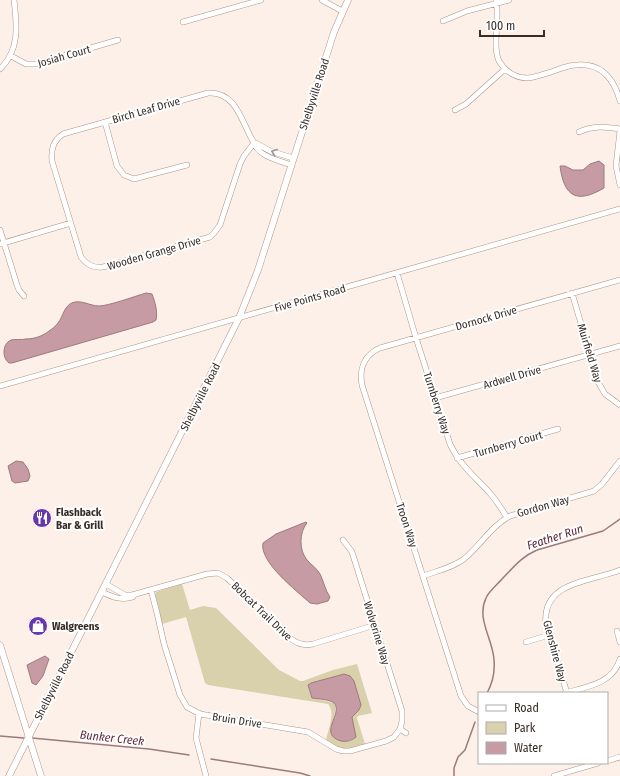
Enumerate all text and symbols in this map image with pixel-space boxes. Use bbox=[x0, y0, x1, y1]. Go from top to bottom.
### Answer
scale bar bbox=[480, 12, 544, 38]
text: 100 m bbox=[486, 19, 515, 33]
street label: Josiah Court bbox=[36, 43, 92, 70]
street label: Shelbyville Road bbox=[297, 57, 332, 132]
street label: Birch Leaf Drive bbox=[111, 95, 182, 126]
one-way arrow bbox=[271, 148, 278, 157]
street label: Wooden Grange Drive bbox=[106, 234, 202, 273]
street label: Five Points Road bbox=[273, 282, 347, 315]
street label: Dornock Drive bbox=[454, 304, 518, 333]
street label: Muirfield Way bbox=[574, 322, 605, 384]
street label: Shelbyville Road bbox=[178, 361, 223, 433]
street label: Ardwell Drive bbox=[482, 363, 543, 392]
street label: Turnberry Way bbox=[420, 370, 453, 436]
street label: Turnberry Court bbox=[472, 428, 544, 460]
street label: Gordon Way bbox=[516, 493, 571, 520]
street label: Troon Way bbox=[393, 501, 420, 549]
place label: Flashback Bar & Grill bbox=[56, 506, 104, 532]
restaurant icon: Flashback Bar & Grill bbox=[31, 507, 53, 529]
water label: Feather Run bbox=[525, 521, 585, 553]
street label: Bobcat Trail Drive bbox=[229, 579, 295, 643]
street label: Wolverine Way bbox=[361, 600, 392, 666]
shop icon: Walgreens bbox=[27, 615, 49, 637]
street label: Glenshire Way bbox=[540, 619, 569, 683]
place label: Walgreens bbox=[52, 620, 100, 633]
street label: Shelbyville Road bbox=[32, 650, 77, 722]
legend bbox=[478, 692, 608, 764]
text: Road bbox=[514, 701, 539, 715]
street label: Bruin Drive bbox=[211, 710, 263, 731]
text: Park bbox=[514, 721, 536, 735]
water label: Bunker Creek bbox=[79, 728, 145, 748]
text: Water bbox=[514, 741, 543, 755]

